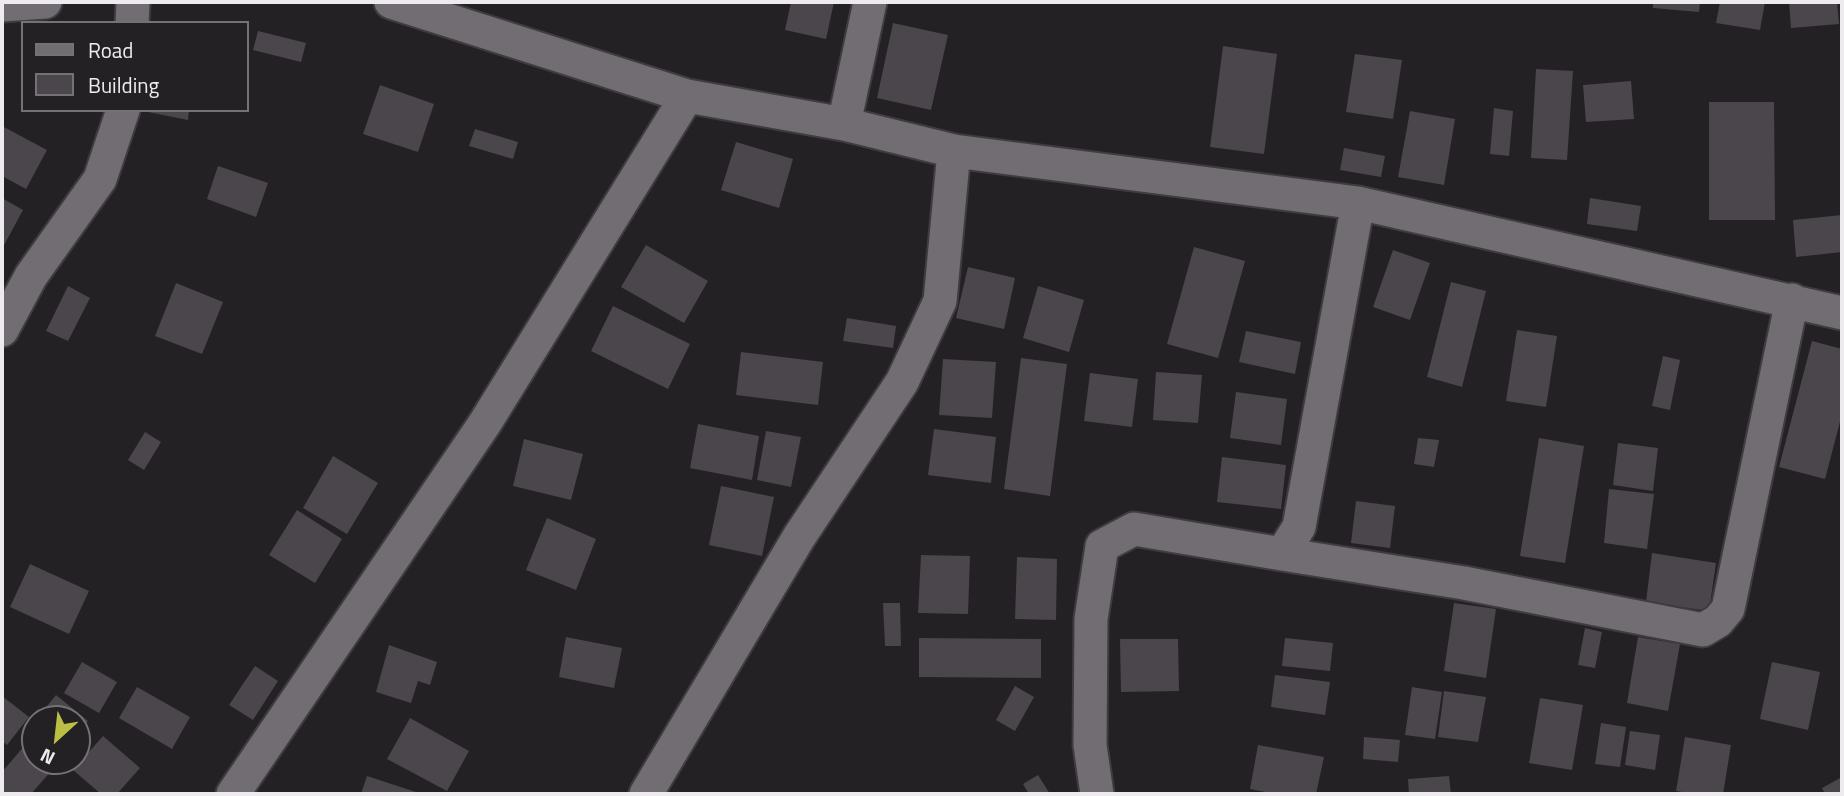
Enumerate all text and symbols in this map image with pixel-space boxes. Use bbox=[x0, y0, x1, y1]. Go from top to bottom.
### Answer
legend bbox=[21, 21, 248, 112]
text: Road bbox=[88, 34, 133, 66]
text: Building bbox=[88, 69, 159, 101]
north arrow bbox=[21, 705, 91, 775]
text: N bbox=[35, 741, 60, 773]

